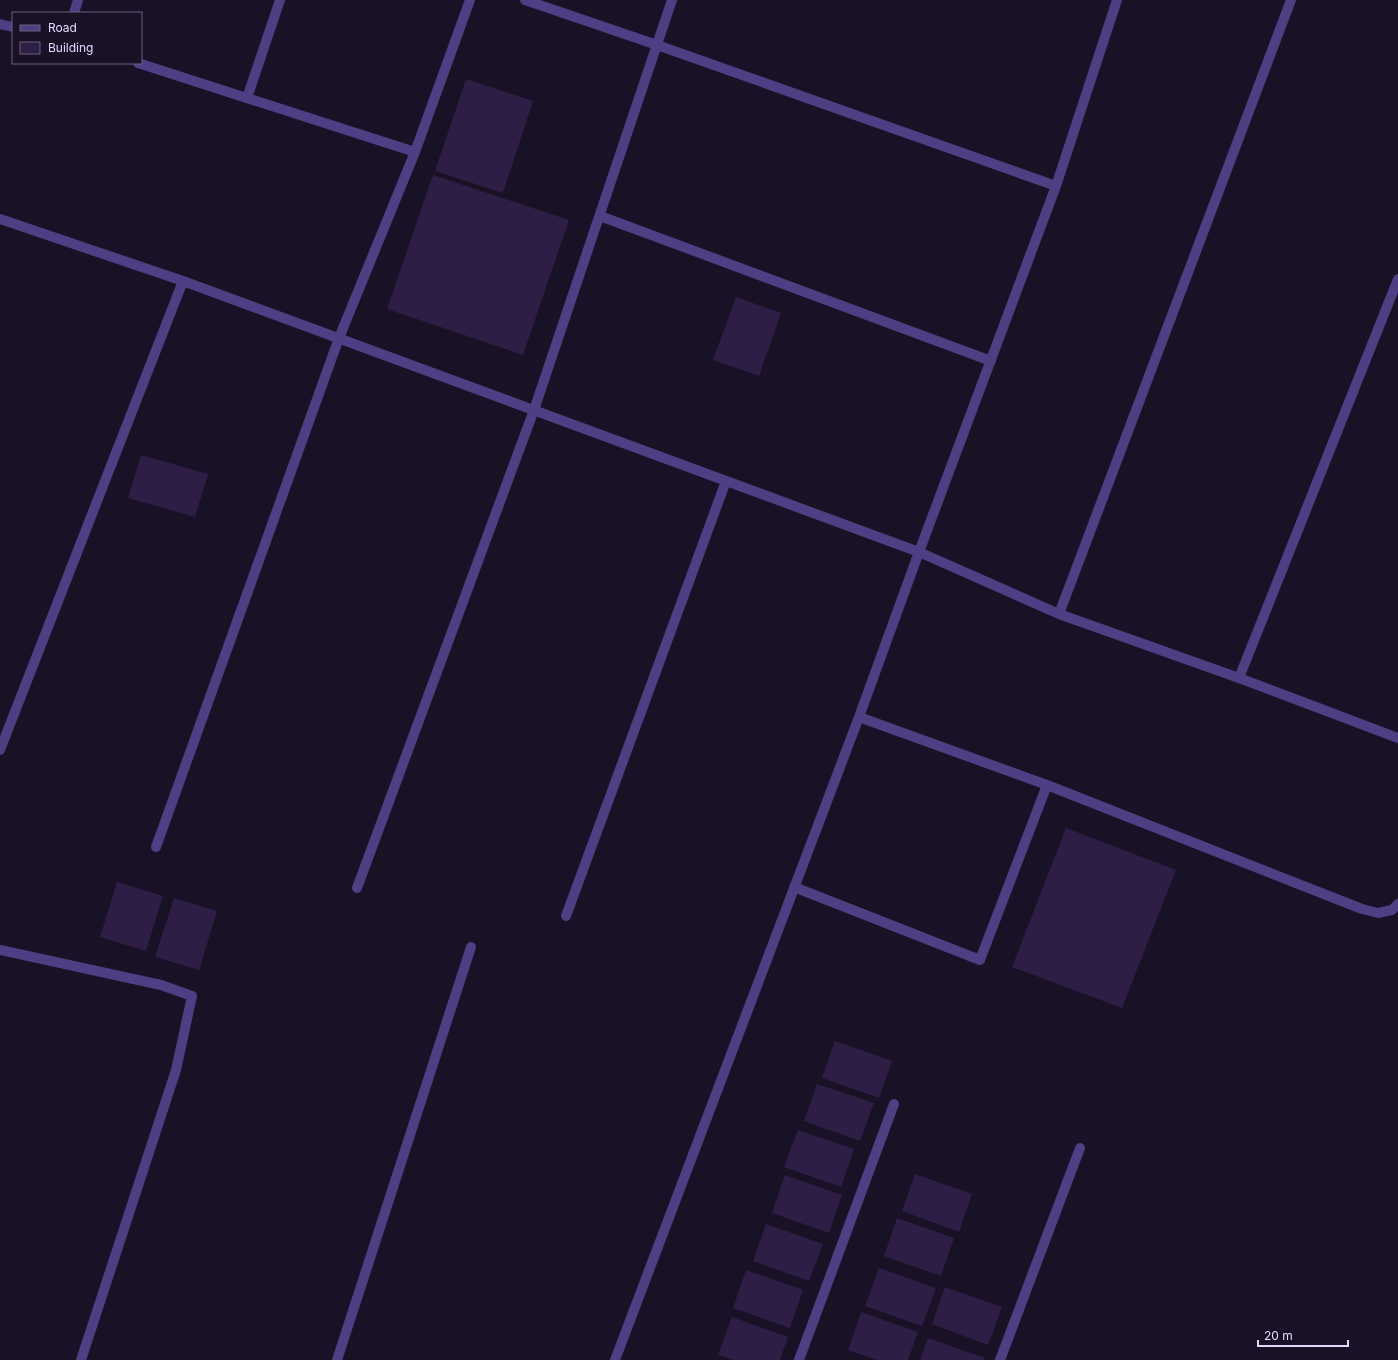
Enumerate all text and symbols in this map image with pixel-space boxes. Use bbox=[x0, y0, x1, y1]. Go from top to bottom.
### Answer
legend bbox=[12, 12, 142, 64]
text: Road bbox=[48, 20, 77, 35]
text: Building bbox=[48, 40, 93, 55]
scale bar bbox=[1258, 1322, 1348, 1348]
text: 20 m bbox=[1264, 1328, 1293, 1343]

